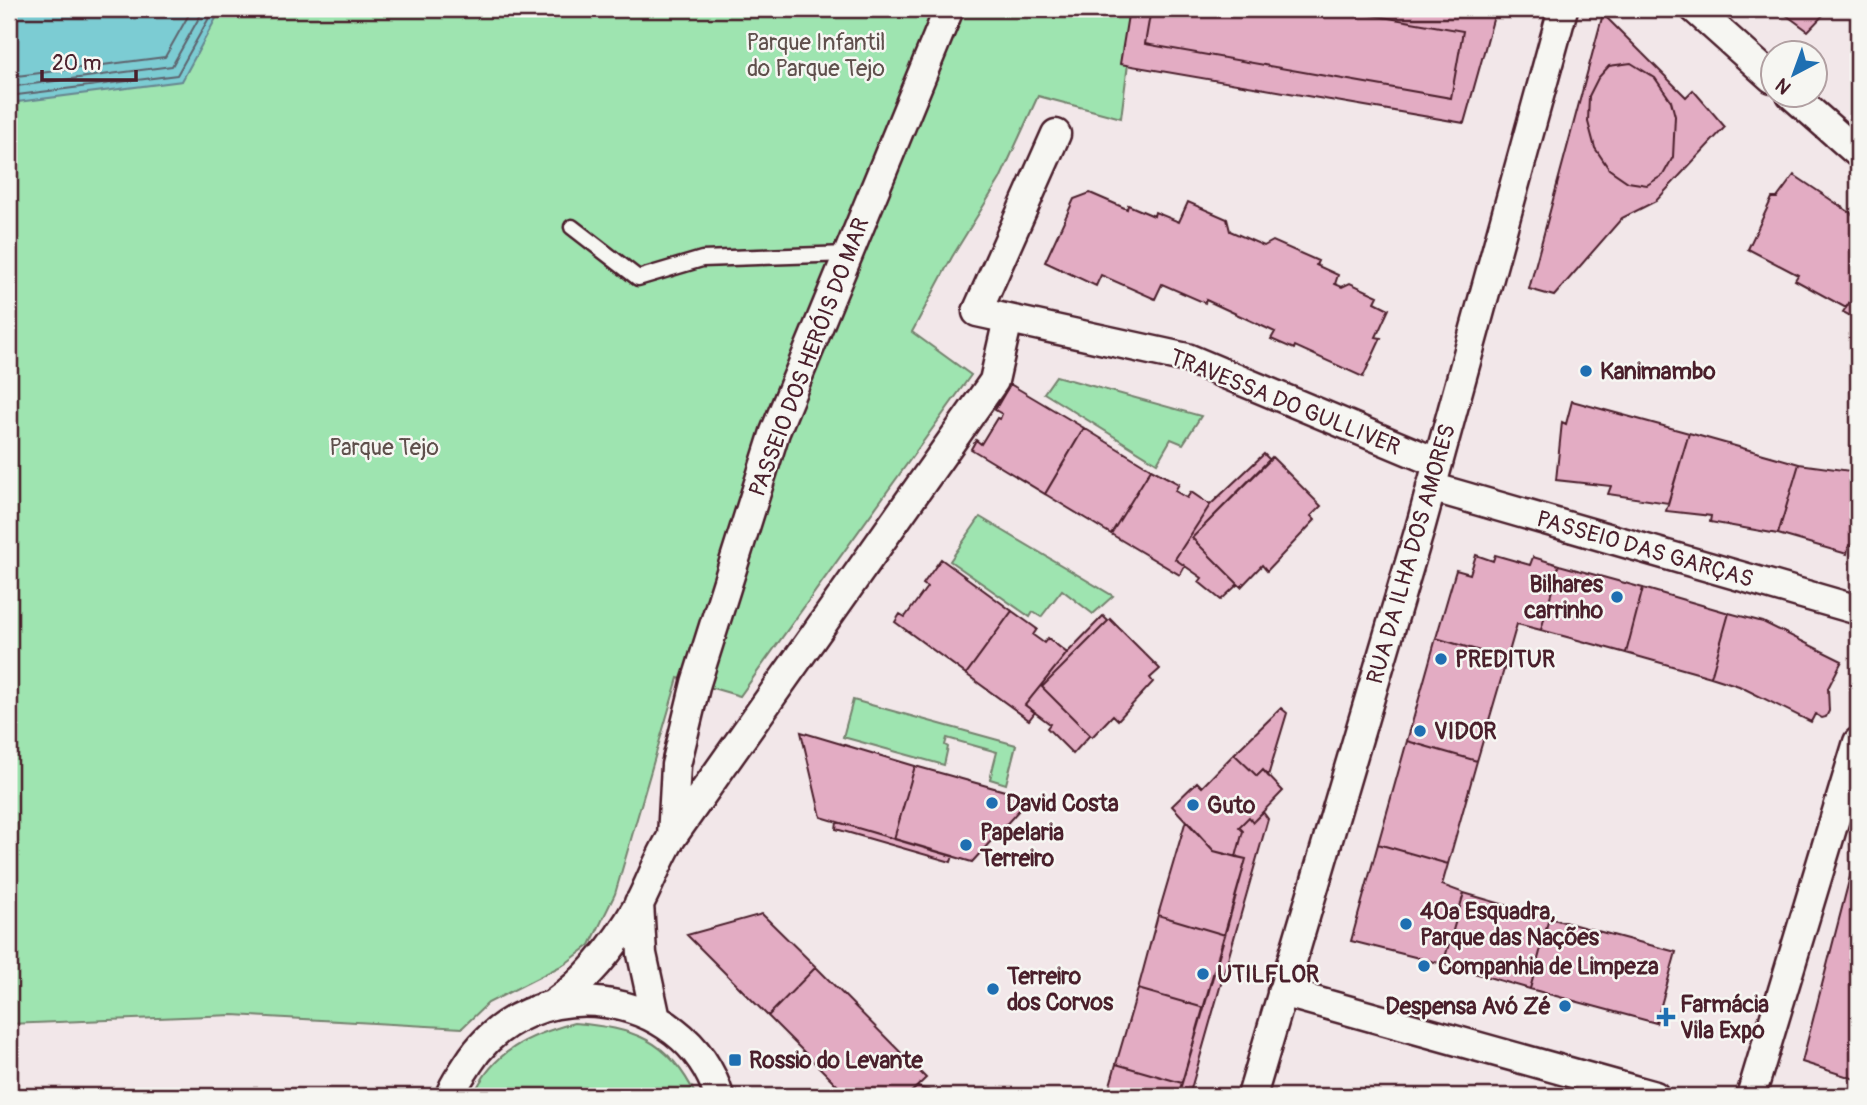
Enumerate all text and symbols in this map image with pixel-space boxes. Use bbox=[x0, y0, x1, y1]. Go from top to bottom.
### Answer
park label: Parque Infantil do Parque Tejo bbox=[747, 28, 885, 83]
scale bar bbox=[42, 38, 136, 82]
north arrow bbox=[1758, 38, 1828, 108]
text: 20 m bbox=[52, 50, 101, 77]
text: N bbox=[1771, 73, 1796, 99]
street label: PASSEIO DOS HERÓIS DO MAR bbox=[741, 213, 876, 501]
street label: TRAVESSA DO GULLIVER bbox=[1165, 342, 1405, 462]
place label: Kanimambo bbox=[1600, 357, 1716, 386]
marker: Kanimambo bbox=[1578, 363, 1594, 379]
street label: RUA DA ILHA DOS AMORES bbox=[1360, 421, 1462, 687]
park label: Parque Tejo bbox=[329, 433, 439, 462]
street label: PASSEIO DAS GARÇAS bbox=[1533, 504, 1757, 594]
place label: Bilhares carrinho bbox=[1523, 570, 1604, 625]
marker: Bilhares carrinho bbox=[1609, 589, 1625, 605]
place label: PREDITUR bbox=[1455, 645, 1555, 674]
marker: PREDITUR bbox=[1433, 651, 1449, 667]
place label: VIDOR bbox=[1434, 717, 1497, 746]
marker: VIDOR bbox=[1412, 723, 1428, 739]
place label: David Costa bbox=[1006, 789, 1119, 818]
place label: Guto bbox=[1207, 791, 1256, 820]
marker: David Costa bbox=[984, 795, 1000, 811]
marker: Guto bbox=[1185, 797, 1201, 813]
place label: Papelaria Terreiro bbox=[979, 818, 1064, 873]
marker: Papelaria Terreiro bbox=[958, 837, 974, 853]
place label: 40ª Esquadra, Parque das Nações bbox=[1420, 897, 1600, 952]
marker: 40ª Esquadra, Parque das Nações bbox=[1398, 916, 1414, 932]
place label: Companhia de Limpeza bbox=[1438, 952, 1659, 981]
marker: Companhia de Limpeza bbox=[1416, 958, 1432, 974]
place label: UTILFLOR bbox=[1217, 960, 1319, 989]
place label: Terreiro dos Corvos bbox=[1006, 962, 1114, 1017]
marker: UTILFLOR bbox=[1195, 966, 1211, 982]
marker: Terreiro dos Corvos bbox=[985, 981, 1001, 997]
place label: Farmácia Vila Expo bbox=[1680, 990, 1769, 1045]
place label: Despensa Avó Zé bbox=[1385, 992, 1551, 1021]
marker: Despensa Avó Zé bbox=[1557, 998, 1573, 1014]
marker: Farmácia Vila Expo bbox=[1658, 1009, 1674, 1025]
place label: Rossio do Levante bbox=[749, 1046, 924, 1075]
marker: Rossio do Levante bbox=[727, 1052, 743, 1068]

